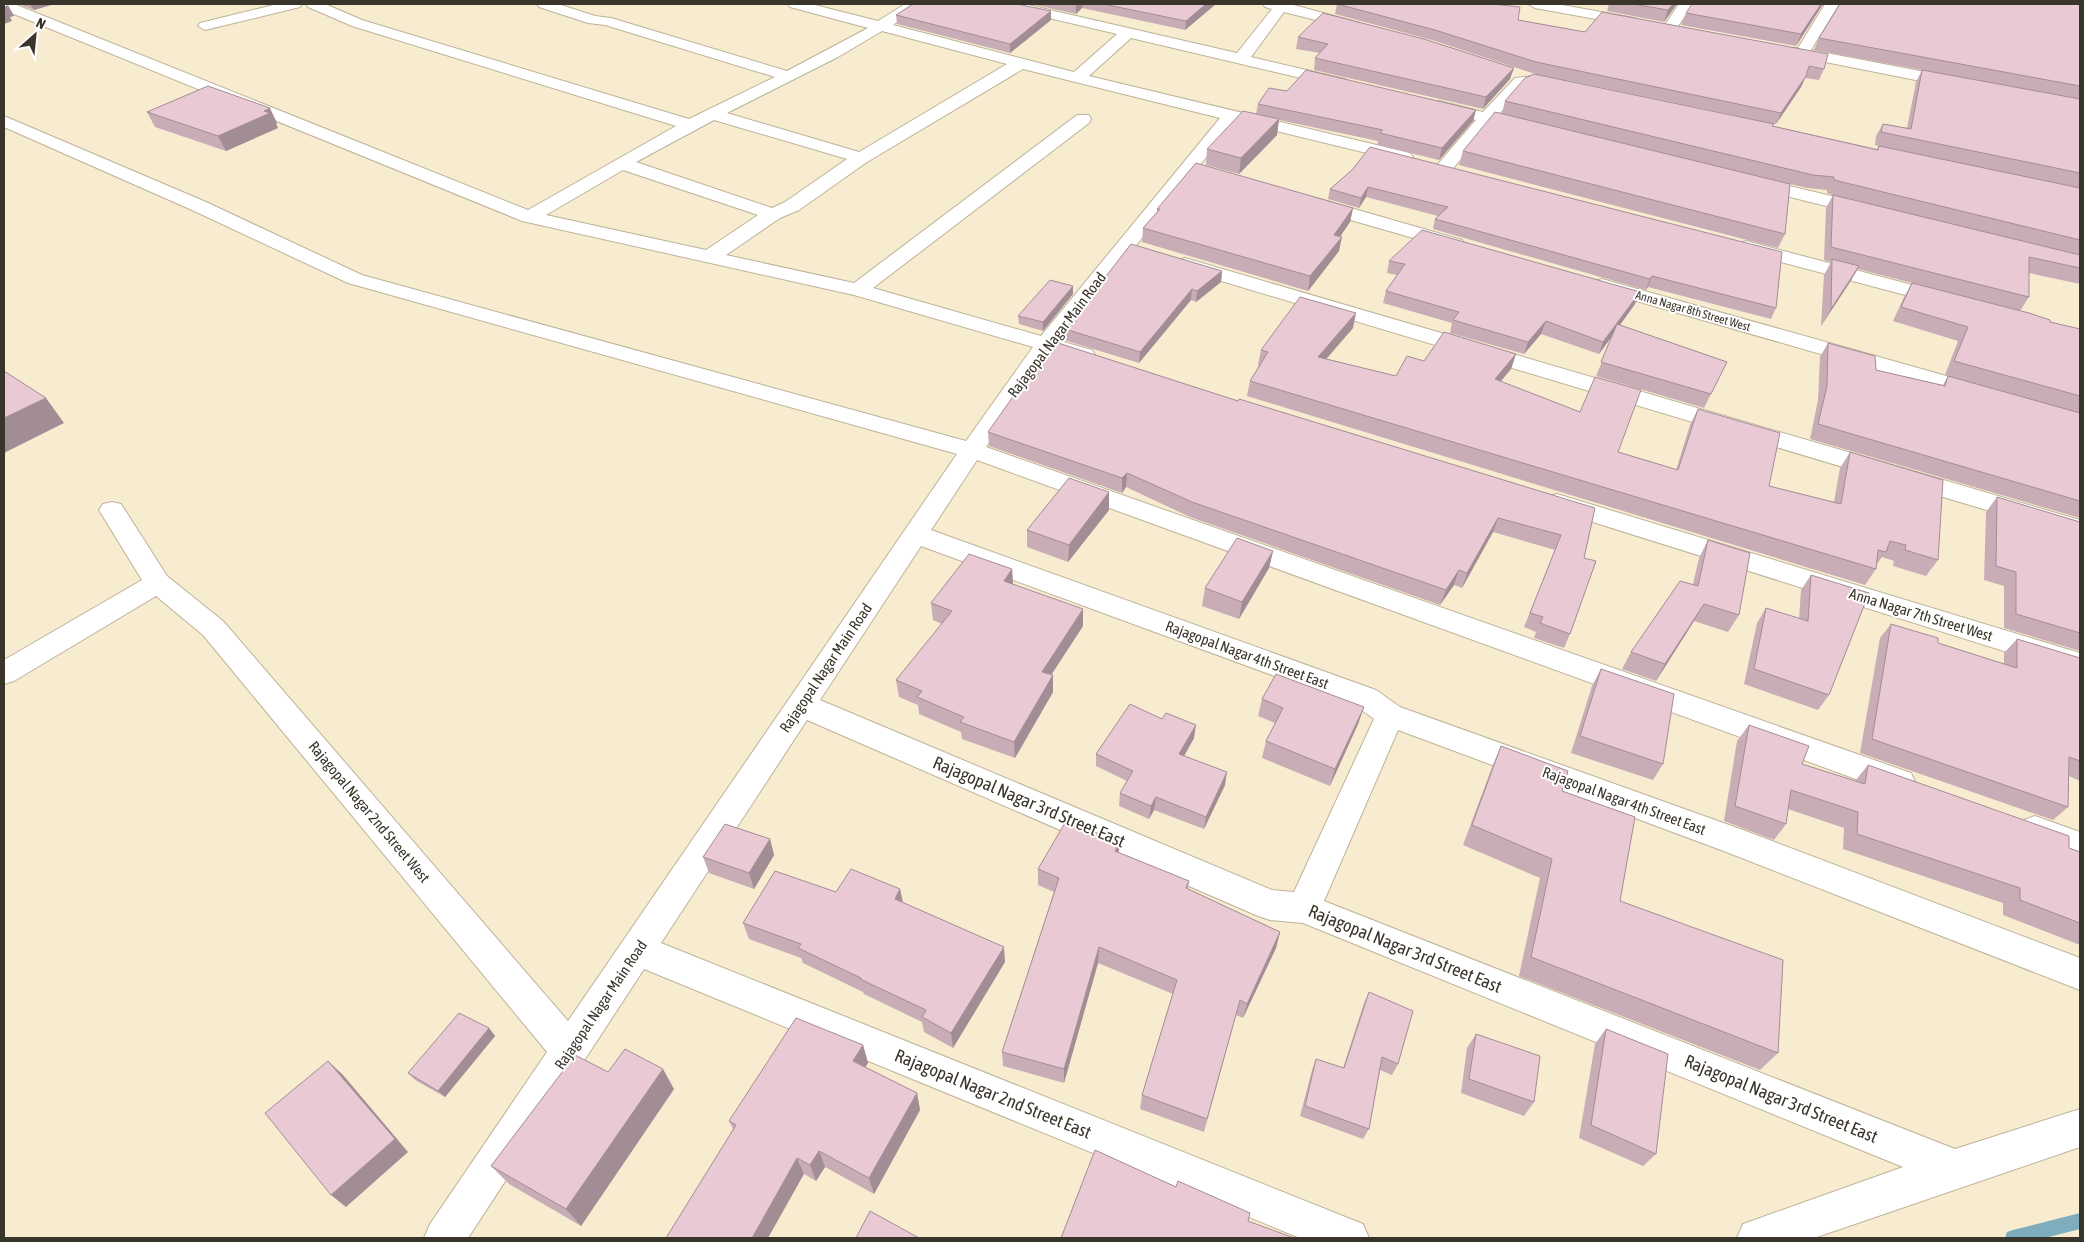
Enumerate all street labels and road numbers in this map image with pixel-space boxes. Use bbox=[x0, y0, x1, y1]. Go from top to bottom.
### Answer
street label: Rajagopal Nagar Main Road bbox=[1004, 269, 1109, 401]
street label: Anna Nagar 8th Street West bbox=[1634, 288, 1753, 334]
street label: Anna Nagar 7th Street West bbox=[1847, 585, 1995, 644]
street label: Rajagopal Nagar Main Road bbox=[776, 600, 875, 736]
street label: Rajagopal Nagar 4th Street East bbox=[1163, 617, 1331, 692]
street label: Rajagopal Nagar 2nd Street West bbox=[305, 738, 433, 886]
street label: Rajagopal Nagar 3rd Street East bbox=[930, 751, 1128, 852]
street label: Rajagopal Nagar 4th Street East bbox=[1540, 763, 1708, 838]
street label: Rajagopal Nagar 3rd Street East bbox=[1305, 900, 1505, 997]
street label: Rajagopal Nagar Main Road bbox=[551, 937, 650, 1073]
street label: Rajagopal Nagar 2nd Street East bbox=[892, 1044, 1095, 1143]
street label: Rajagopal Nagar 3rd Street East bbox=[1681, 1050, 1881, 1147]

